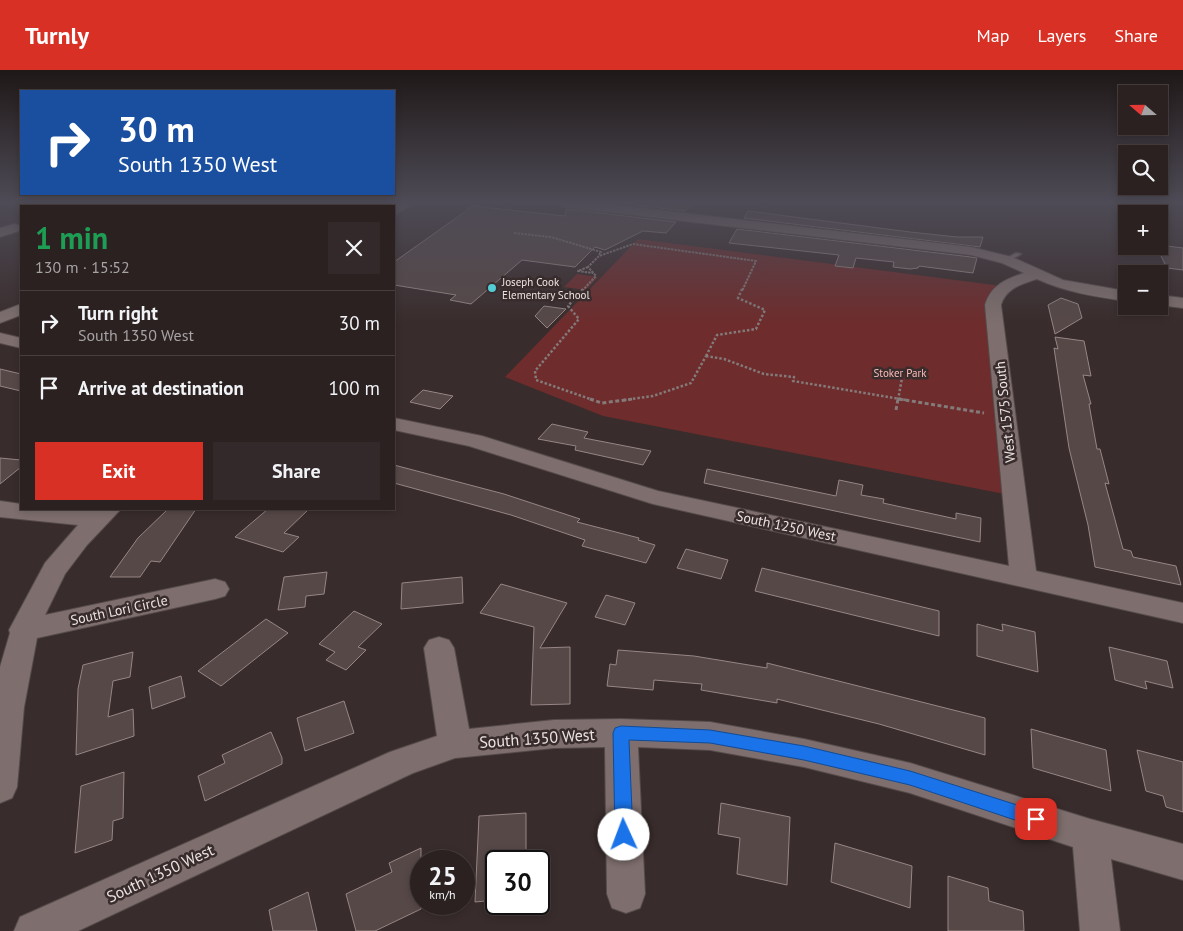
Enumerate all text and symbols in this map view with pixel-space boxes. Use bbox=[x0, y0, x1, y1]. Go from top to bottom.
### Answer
text: Turnly bbox=[25, 20, 89, 51]
text: Map bbox=[977, 24, 1009, 47]
text: Layers bbox=[1037, 24, 1086, 47]
text: Share bbox=[1114, 24, 1158, 47]
north arrow bbox=[1118, 85, 1168, 135]
map controls bbox=[1118, 85, 1168, 315]
text: 30 m bbox=[118, 106, 195, 152]
icon: right bbox=[35, 110, 100, 175]
button: search bbox=[1118, 145, 1168, 195]
text: South 1350 West bbox=[118, 150, 277, 178]
button: + bbox=[1118, 205, 1168, 255]
text: 1 min bbox=[35, 218, 108, 257]
button: close bbox=[328, 222, 380, 274]
text: 130 m · 15:52 bbox=[35, 257, 130, 277]
button: − bbox=[1118, 265, 1168, 315]
place label: Joseph Cook Elementary School bbox=[501, 275, 590, 302]
marker: Joseph Cook Elementary School bbox=[486, 282, 498, 294]
text: Turn right bbox=[78, 301, 158, 325]
icon: right bbox=[35, 309, 63, 337]
text: 30 m bbox=[339, 311, 380, 335]
text: South 1350 West bbox=[78, 325, 194, 345]
street label: West 1575 South bbox=[991, 361, 1019, 463]
park label: Stoker Park bbox=[874, 366, 927, 380]
icon: arrive bbox=[35, 374, 63, 402]
text: Arrive at destination bbox=[78, 376, 244, 400]
text: 100 m bbox=[328, 376, 380, 400]
button: Exit bbox=[35, 442, 203, 500]
button: Share bbox=[213, 442, 380, 500]
street label: South 1250 West bbox=[735, 507, 838, 545]
street label: South Lori Circle bbox=[69, 591, 169, 629]
street label: South 1350 West bbox=[479, 724, 596, 752]
pin bbox=[1015, 798, 1057, 840]
icon: arrive bbox=[1022, 805, 1050, 833]
position arrow bbox=[597, 808, 649, 860]
street label: South 1350 West bbox=[103, 839, 217, 907]
speed limit sign: 30 bbox=[485, 850, 550, 915]
text: 25 bbox=[428, 860, 457, 892]
text: km/h bbox=[429, 887, 456, 902]

